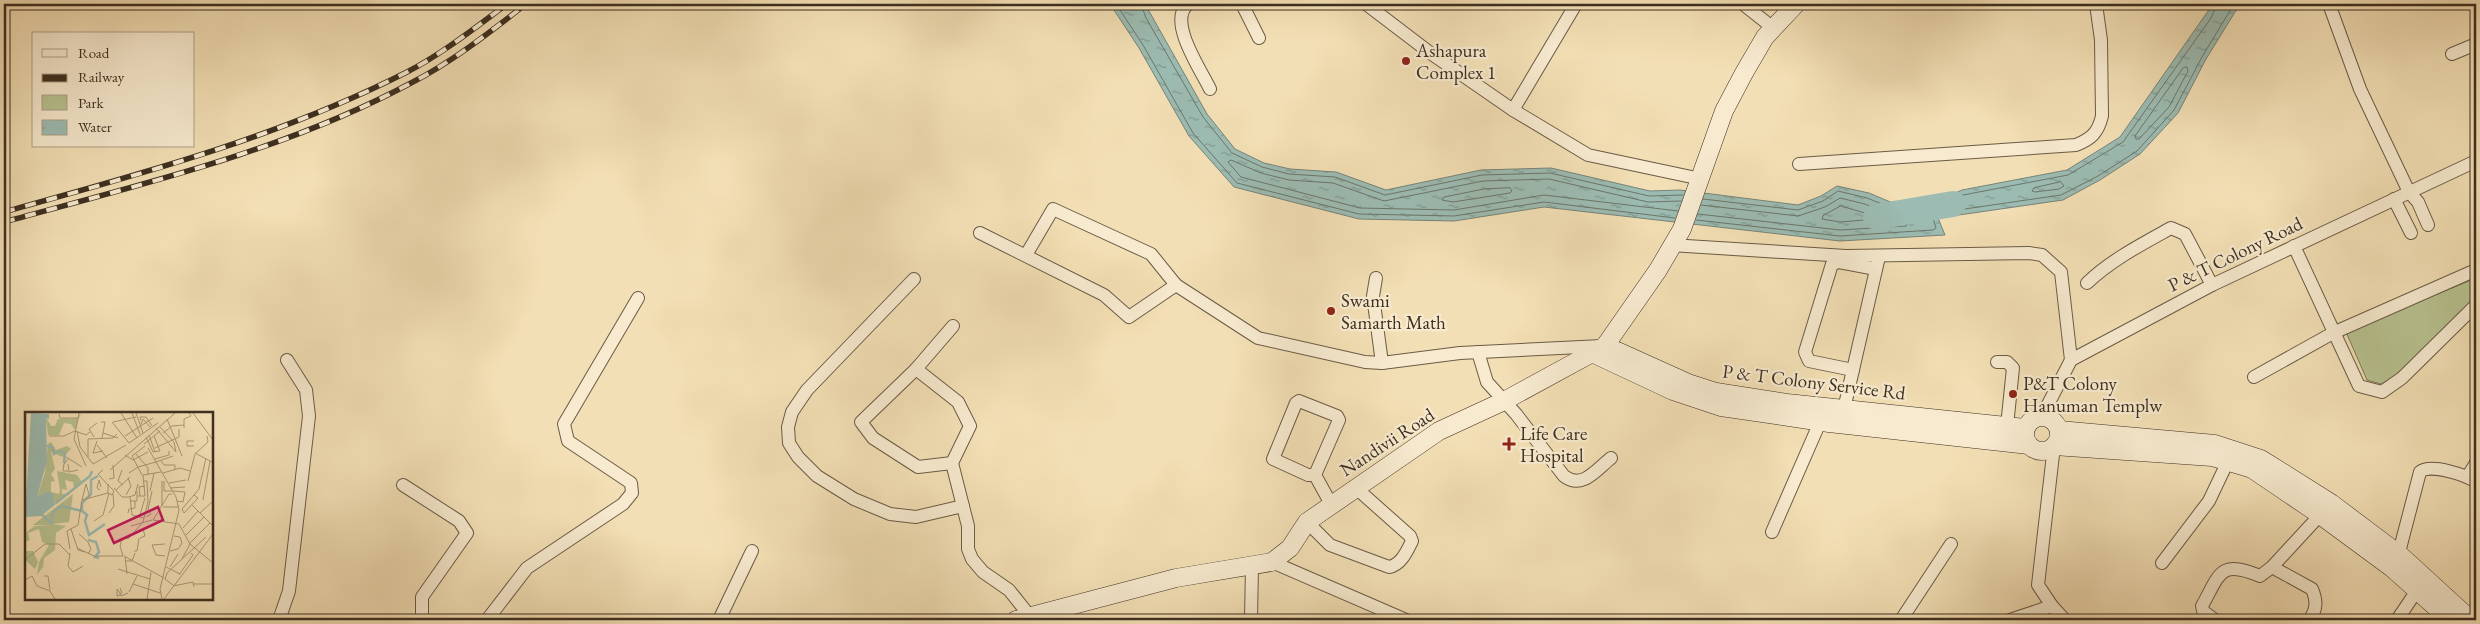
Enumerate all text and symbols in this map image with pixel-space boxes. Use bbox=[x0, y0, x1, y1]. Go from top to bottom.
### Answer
legend bbox=[32, 32, 195, 148]
place label: Ashapura Complex 1 bbox=[1415, 38, 1496, 85]
text: Road bbox=[78, 43, 110, 62]
marker: Ashapura Complex 1 bbox=[1400, 55, 1412, 67]
text: Railway bbox=[78, 67, 125, 86]
text: Park bbox=[78, 93, 105, 112]
text: Water bbox=[78, 117, 112, 136]
street label: P & T Colony Road bbox=[2164, 210, 2307, 297]
place label: Swami Samarth Math bbox=[1341, 288, 1446, 335]
marker: Swami Samarth Math bbox=[1325, 305, 1337, 317]
street label: P & T Colony Service Rd bbox=[1721, 358, 1907, 406]
place label: P&T Colony Hanuman Templw bbox=[2023, 371, 2163, 418]
marker: P&T Colony Hanuman Templw bbox=[2007, 388, 2019, 400]
street label: Nandivii Road bbox=[1335, 402, 1439, 482]
inset map bbox=[25, 412, 212, 599]
place label: Life Care Hospital bbox=[1520, 421, 1587, 468]
marker: Life Care Hospital bbox=[1502, 437, 1516, 451]

